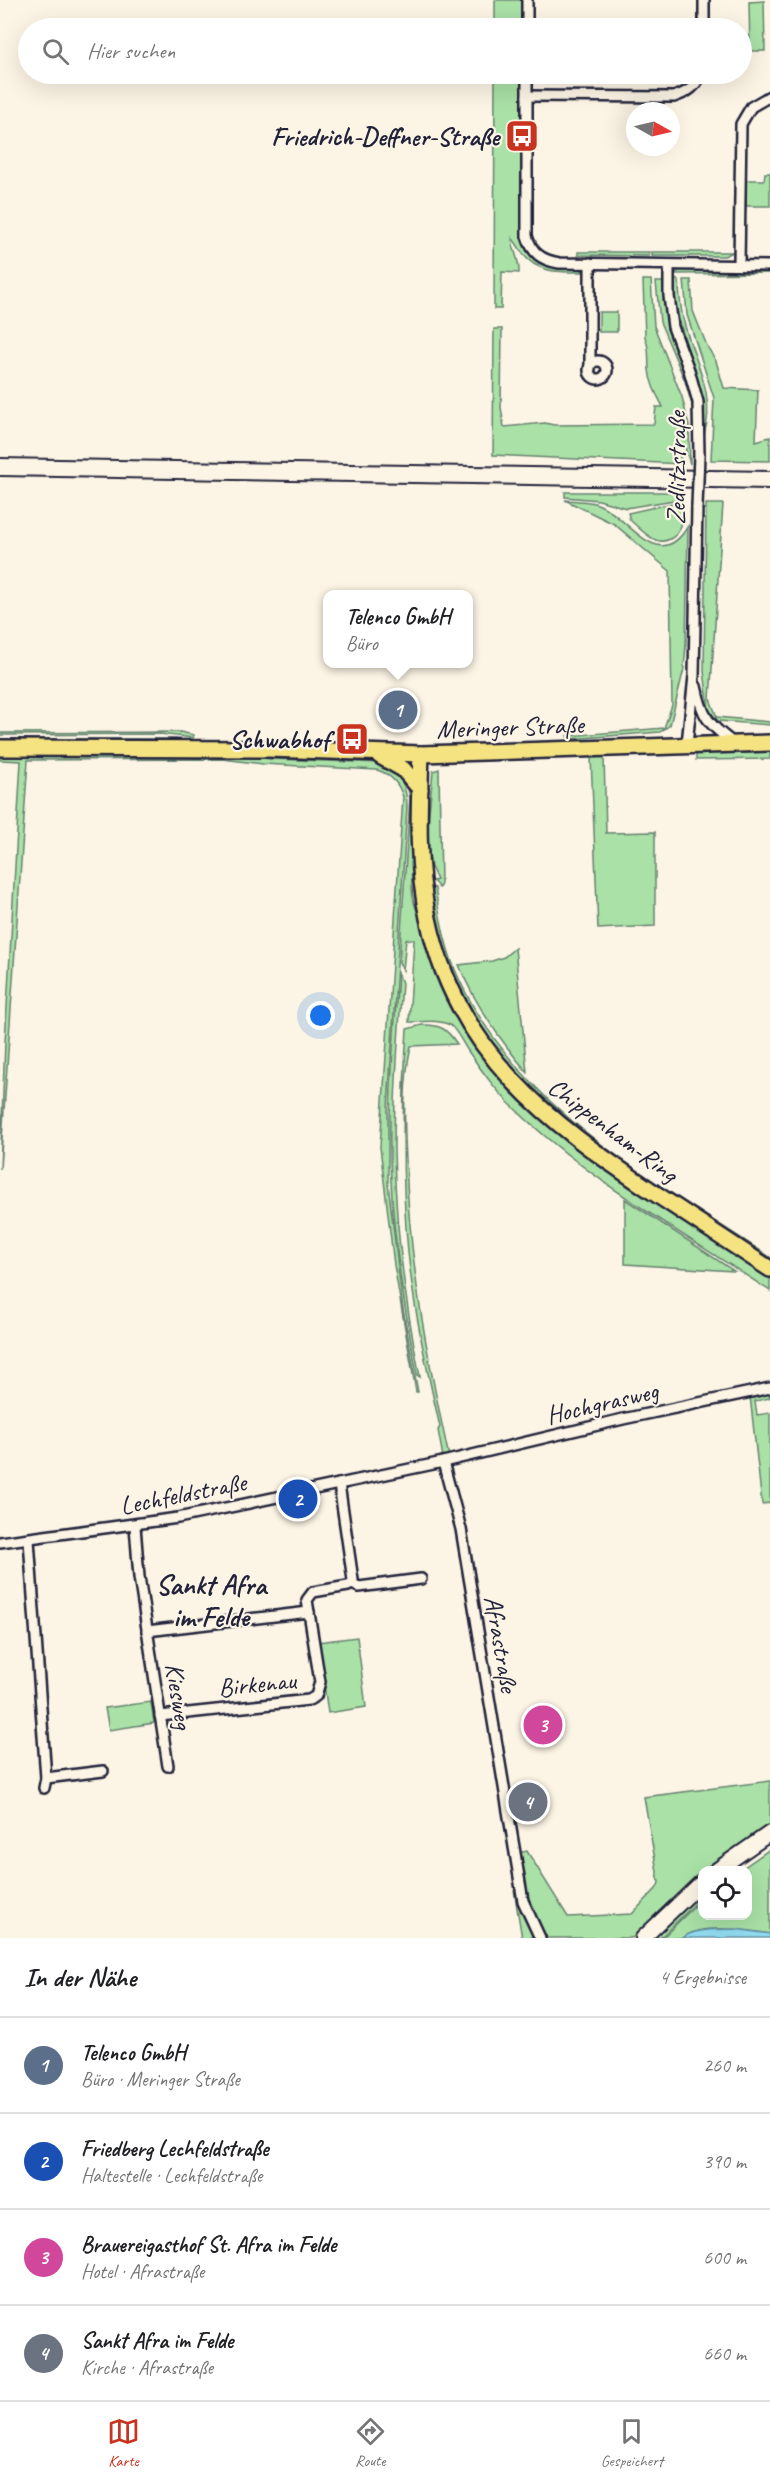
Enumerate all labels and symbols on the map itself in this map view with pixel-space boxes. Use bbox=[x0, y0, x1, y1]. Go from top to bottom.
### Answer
north arrow bbox=[626, 102, 680, 156]
bus stop icon: Friedrich-Deffner-Straße bbox=[504, 118, 540, 154]
place label: Friedrich-Deffner-Straße bbox=[271, 120, 501, 153]
street label: Zedlitzstraße bbox=[660, 409, 693, 525]
pin: 1 bbox=[378, 688, 418, 732]
street label: Meringer Straße bbox=[436, 708, 587, 746]
bus stop icon: Schwabhof bbox=[334, 721, 370, 757]
place label: Schwabhof bbox=[229, 723, 335, 756]
your location bbox=[306, 1001, 335, 1030]
street label: Chippenham-Ring bbox=[541, 1070, 686, 1191]
street label: Hochgrasweg bbox=[543, 1374, 663, 1432]
street label: Lechfeldstraße bbox=[117, 1465, 251, 1522]
pin: 2 bbox=[278, 1476, 318, 1522]
district label: Sankt Afra im Felde bbox=[156, 1567, 269, 1634]
street label: Afrastraße bbox=[476, 1593, 526, 1697]
street label: Kiesweg bbox=[158, 1661, 201, 1733]
street label: Birkenau bbox=[217, 1663, 299, 1704]
pin: 3 bbox=[524, 1702, 562, 1748]
pin: 4 bbox=[508, 1780, 548, 1824]

